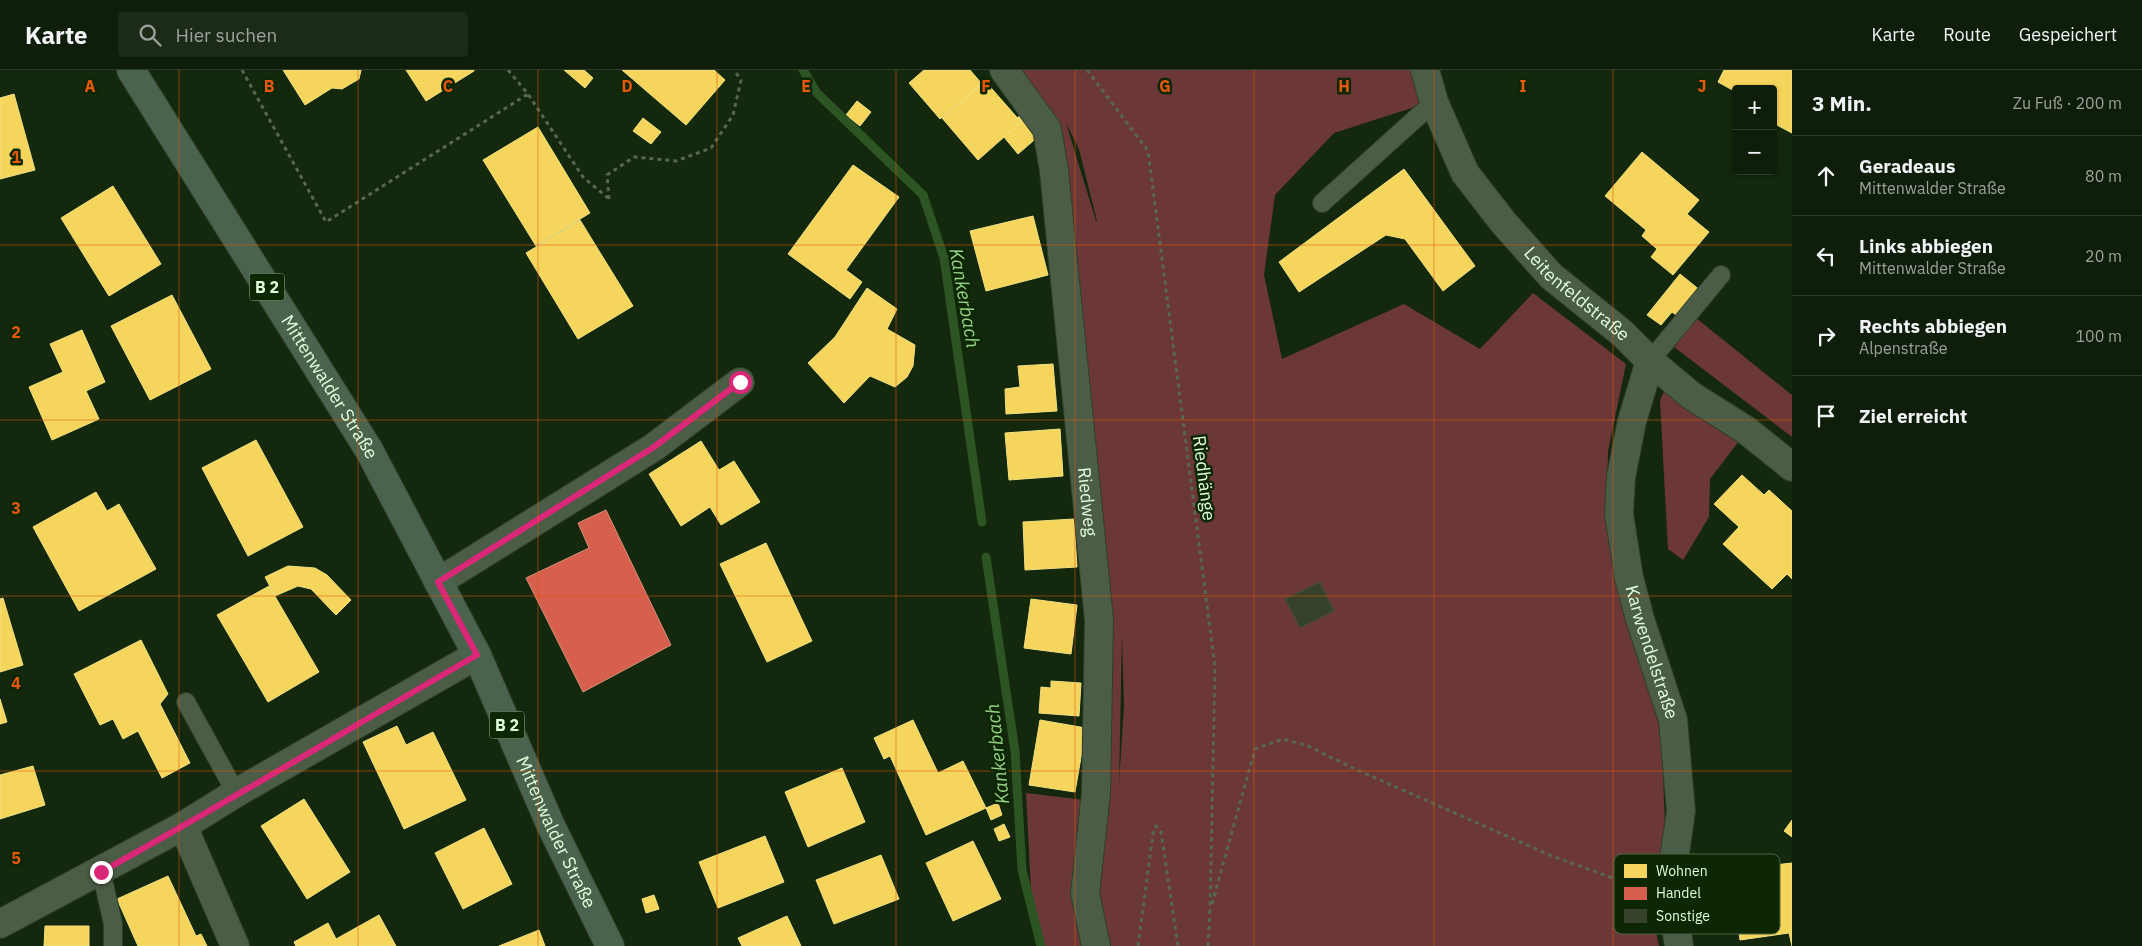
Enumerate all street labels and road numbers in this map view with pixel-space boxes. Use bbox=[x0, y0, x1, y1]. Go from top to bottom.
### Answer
street label: Leitenfeldstraße bbox=[1519, 241, 1635, 346]
road number: B 2 bbox=[250, 273, 284, 300]
street label: Mittenwalder Straße bbox=[276, 311, 384, 463]
street label: Riedhänge bbox=[1188, 434, 1221, 522]
street label: Riedweg bbox=[1073, 466, 1103, 538]
street label: Karwendelstraße bbox=[1620, 583, 1684, 722]
road number: B 2 bbox=[490, 712, 524, 738]
street label: Mittenwalder Straße bbox=[511, 752, 602, 912]

